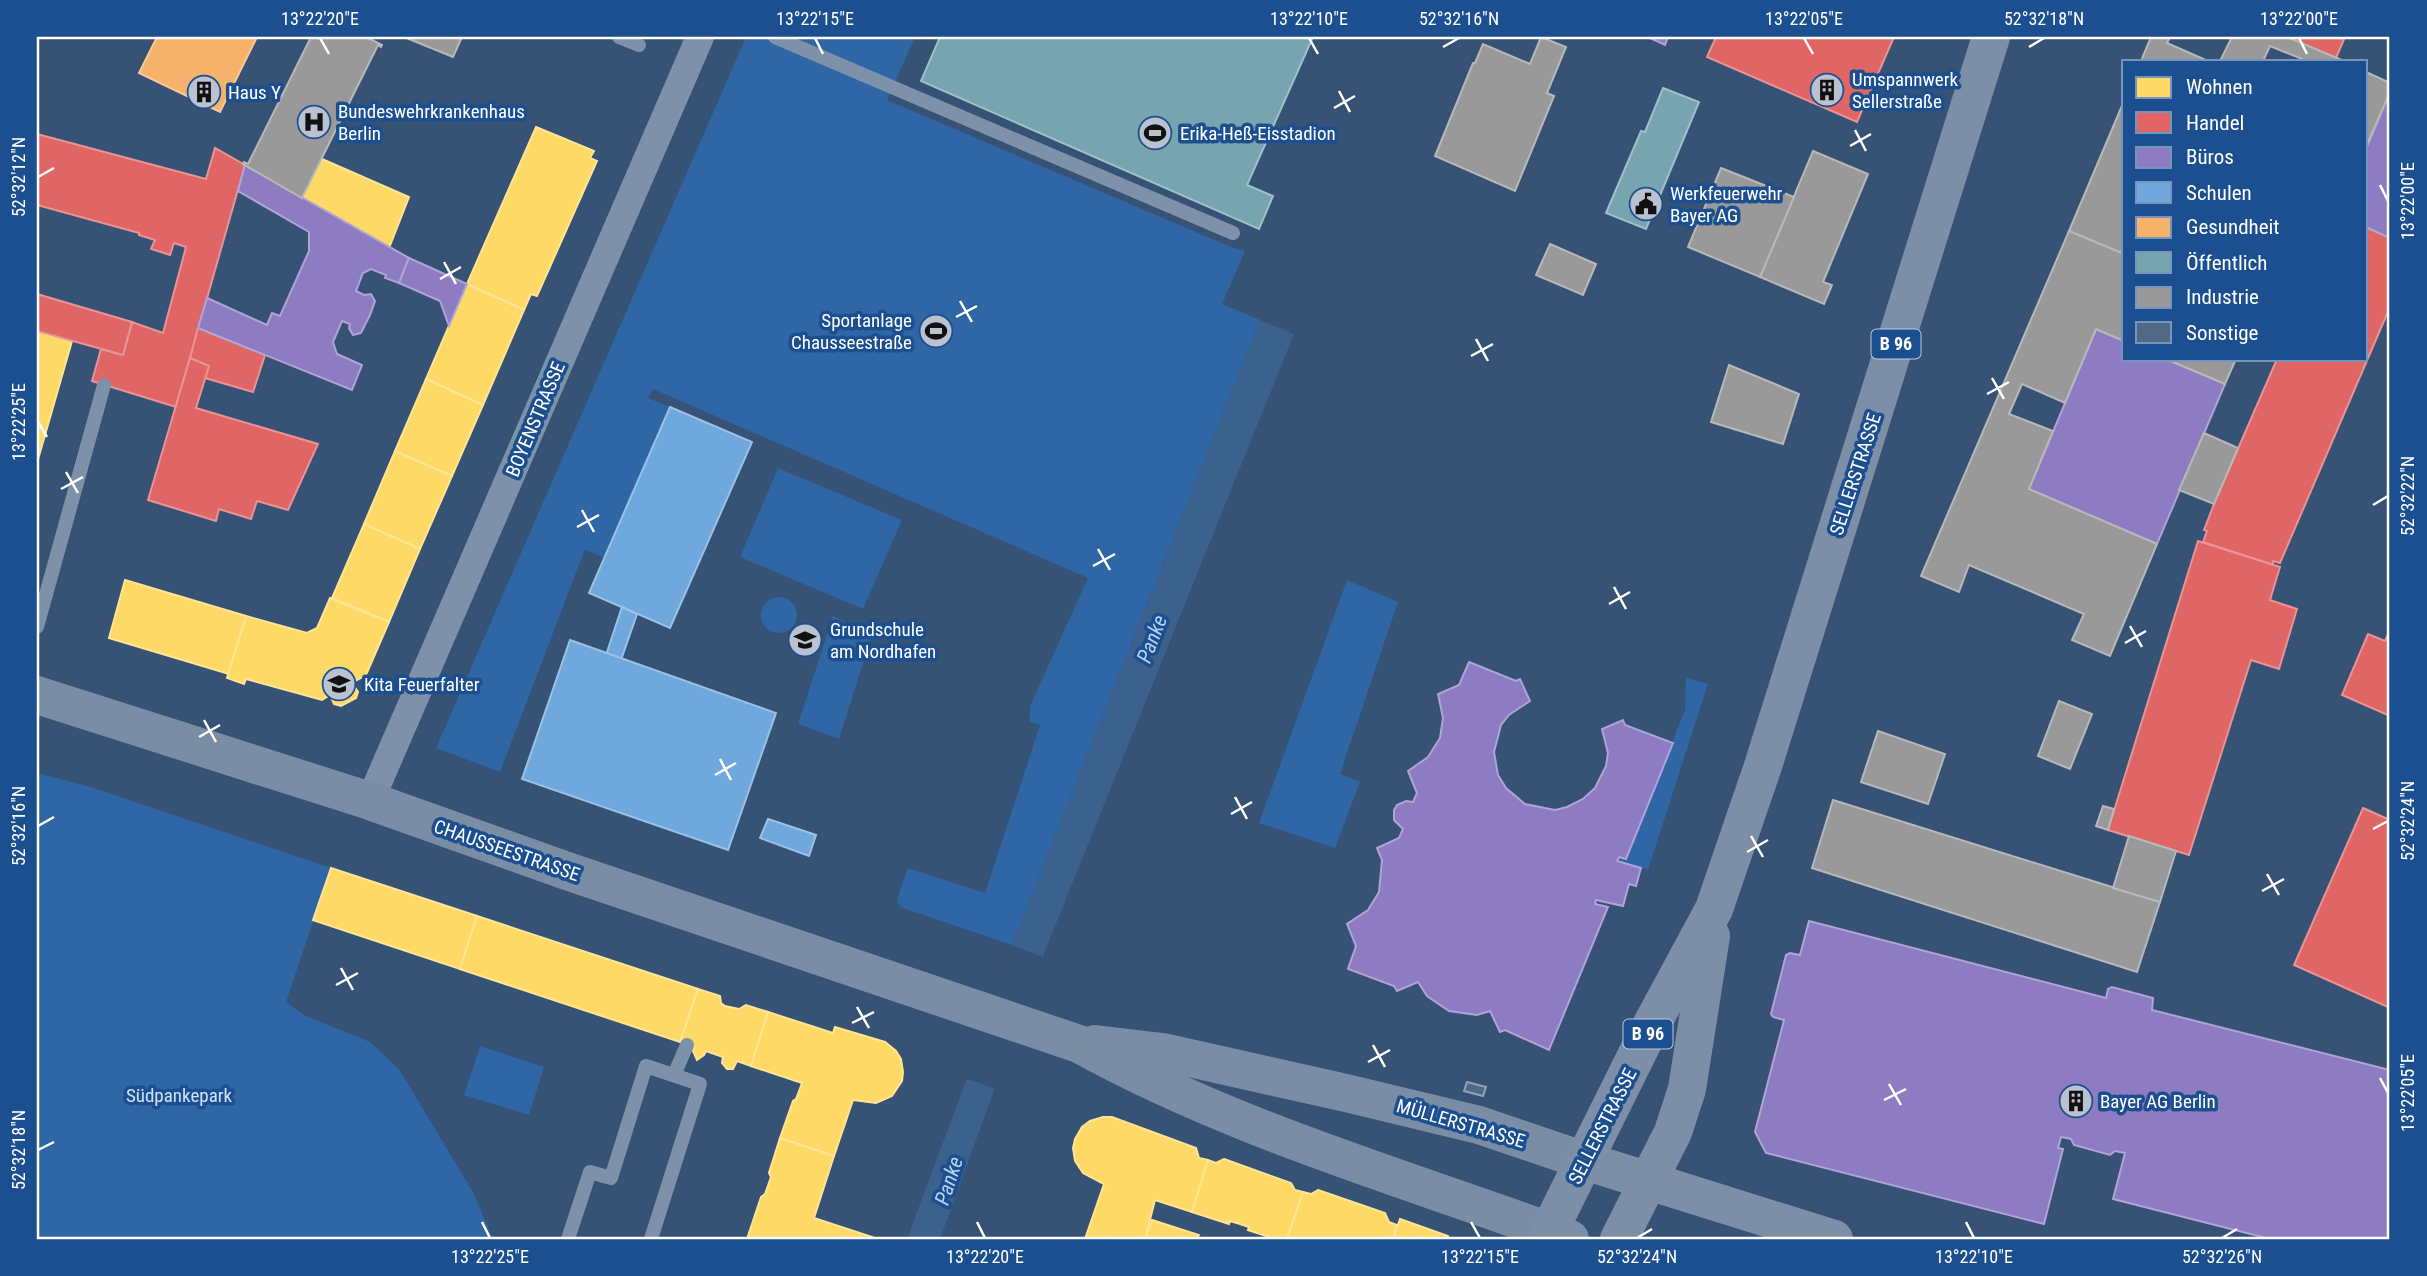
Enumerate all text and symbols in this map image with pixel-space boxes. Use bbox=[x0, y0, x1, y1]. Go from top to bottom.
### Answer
text: 13°22'20"E bbox=[281, 8, 359, 29]
text: 13°22'15"E bbox=[776, 8, 854, 29]
text: 13°22'10"E bbox=[1270, 8, 1348, 29]
text: 52°32'16"N bbox=[1419, 8, 1499, 29]
text: 13°22'05"E bbox=[1765, 8, 1843, 29]
text: 52°32'18"N bbox=[2004, 8, 2084, 29]
text: 13°22'00"E bbox=[2260, 8, 2338, 29]
legend bbox=[2122, 60, 2368, 360]
place label: Umspannwerk Sellerstraße bbox=[1852, 68, 1959, 113]
building icon: Umspannwerk Sellerstraße bbox=[1808, 71, 1846, 109]
building icon: Haus Y bbox=[185, 73, 223, 111]
text: Wohnen bbox=[2186, 75, 2253, 99]
place label: Haus Y bbox=[228, 81, 281, 104]
place label: Bundeswehrkrankenhaus Berlin bbox=[338, 100, 525, 145]
hospital icon: Bundeswehrkrankenhaus Berlin bbox=[295, 103, 333, 141]
text: Handel bbox=[2186, 111, 2244, 135]
sports icon: Erika-Heß-Eisstadion bbox=[1136, 114, 1174, 152]
place label: Erika-Heß-Eisstadion bbox=[1180, 122, 1336, 145]
text: 52°32'12"N bbox=[8, 137, 29, 217]
text: Büros bbox=[2186, 145, 2234, 169]
text: 13°22'00"E bbox=[2397, 162, 2418, 240]
text: Schulen bbox=[2186, 181, 2252, 205]
place label: Werkfeuerwehr Bayer AG bbox=[1670, 182, 1783, 227]
public building icon: Werkfeuerwehr Bayer AG bbox=[1627, 185, 1665, 223]
text: Gesundheit bbox=[2186, 215, 2280, 239]
text: Öffentlich bbox=[2186, 251, 2267, 275]
text: Industrie bbox=[2186, 285, 2259, 309]
place label: Sportanlage Chausseestraße bbox=[791, 309, 912, 354]
sports icon: Sportanlage Chausseestraße bbox=[917, 312, 955, 350]
text: Sonstige bbox=[2186, 321, 2259, 345]
road number: B 96 bbox=[1871, 330, 1920, 358]
street label: BOYENSTRASSE bbox=[501, 358, 570, 480]
text: 13°22'25"E bbox=[8, 383, 29, 461]
street label: SELLERSTRASSE bbox=[1825, 410, 1886, 538]
text: 52°32'22"N bbox=[2397, 456, 2418, 536]
water label: Panke bbox=[1132, 612, 1172, 666]
place label: Grundschule am Nordhafen bbox=[830, 618, 936, 663]
school or university icon: Grundschule am Nordhafen bbox=[786, 621, 824, 659]
school or university icon: Kita Feuerfalter bbox=[320, 665, 358, 703]
place label: Kita Feuerfalter bbox=[364, 673, 480, 696]
text: 52°32'24"N bbox=[2397, 781, 2418, 861]
text: 52°32'16"N bbox=[8, 786, 29, 866]
street label: CHAUSSEESTRASSE bbox=[431, 815, 583, 886]
road number: B 96 bbox=[1624, 1020, 1672, 1049]
text: 13°22'05"E bbox=[2397, 1054, 2418, 1132]
street label: SELLERSTRASSE bbox=[1563, 1064, 1641, 1188]
building icon: Bayer AG Berlin bbox=[2057, 1082, 2095, 1120]
park label: Südpankepark bbox=[126, 1084, 233, 1107]
place label: Bayer AG Berlin bbox=[2100, 1090, 2216, 1113]
street label: MÜLLERSTRASSE bbox=[1394, 1094, 1528, 1153]
text: 52°32'18"N bbox=[8, 1110, 29, 1190]
water label: Panke bbox=[930, 1154, 968, 1208]
text: 13°22'25"E bbox=[451, 1246, 529, 1267]
text: 13°22'20"E bbox=[946, 1246, 1024, 1267]
text: 13°22'15"E bbox=[1441, 1246, 1519, 1267]
text: 52°32'24"N bbox=[1597, 1246, 1677, 1267]
text: 13°22'10"E bbox=[1935, 1246, 2013, 1267]
text: 52°32'26"N bbox=[2182, 1246, 2262, 1267]

